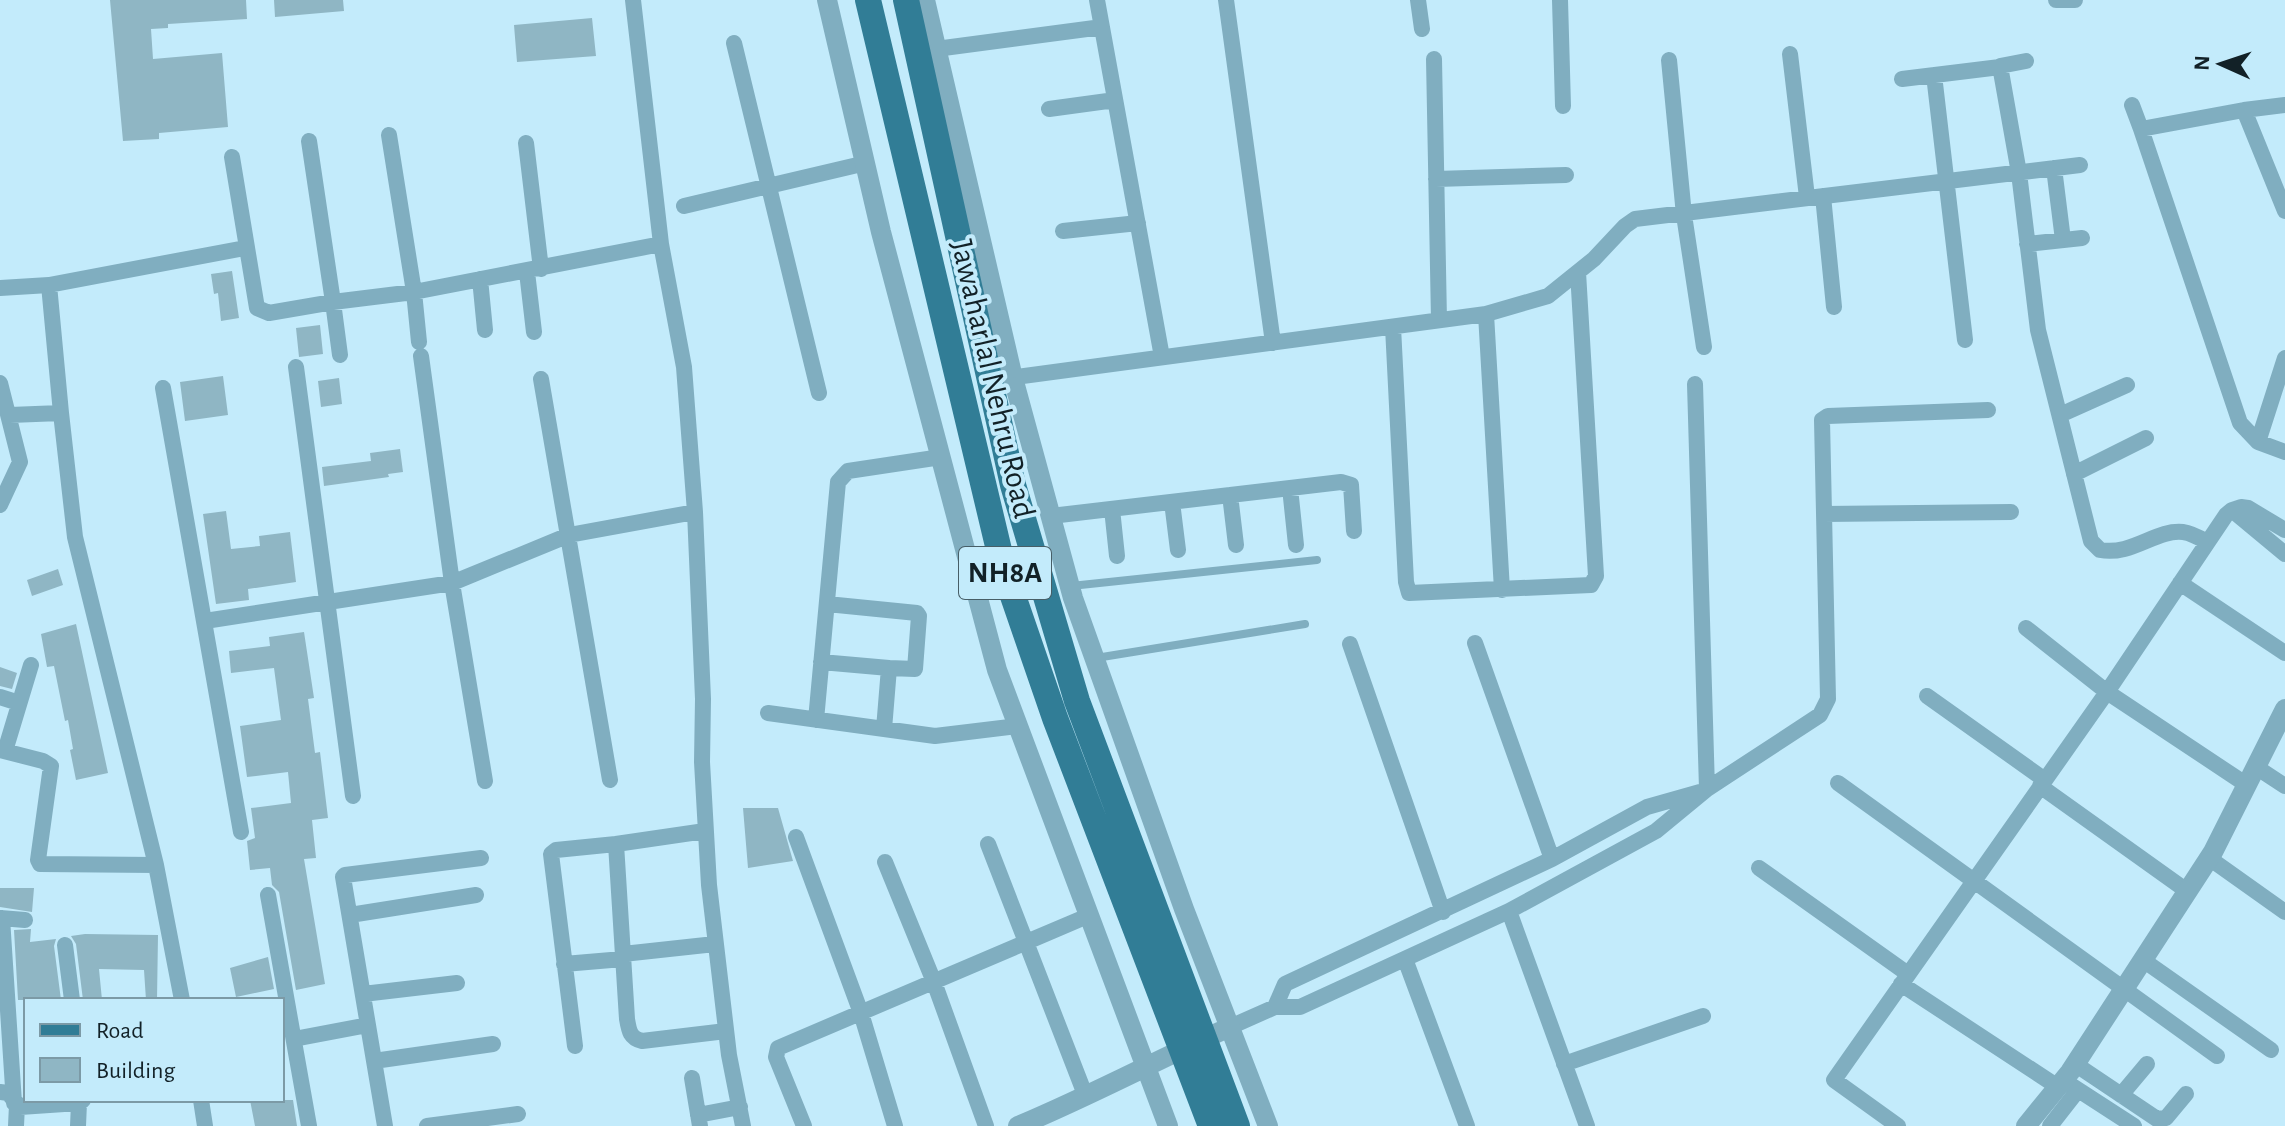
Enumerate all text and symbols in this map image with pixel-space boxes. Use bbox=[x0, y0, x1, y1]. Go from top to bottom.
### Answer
north arrow bbox=[2181, 24, 2261, 104]
text: N bbox=[2191, 55, 2213, 71]
street label: Jawaharlal Nehru Road bbox=[945, 237, 1041, 521]
road number: NH8A bbox=[959, 547, 1051, 599]
legend bbox=[24, 998, 284, 1102]
text: Road bbox=[96, 1019, 144, 1043]
text: Building bbox=[96, 1059, 175, 1083]

